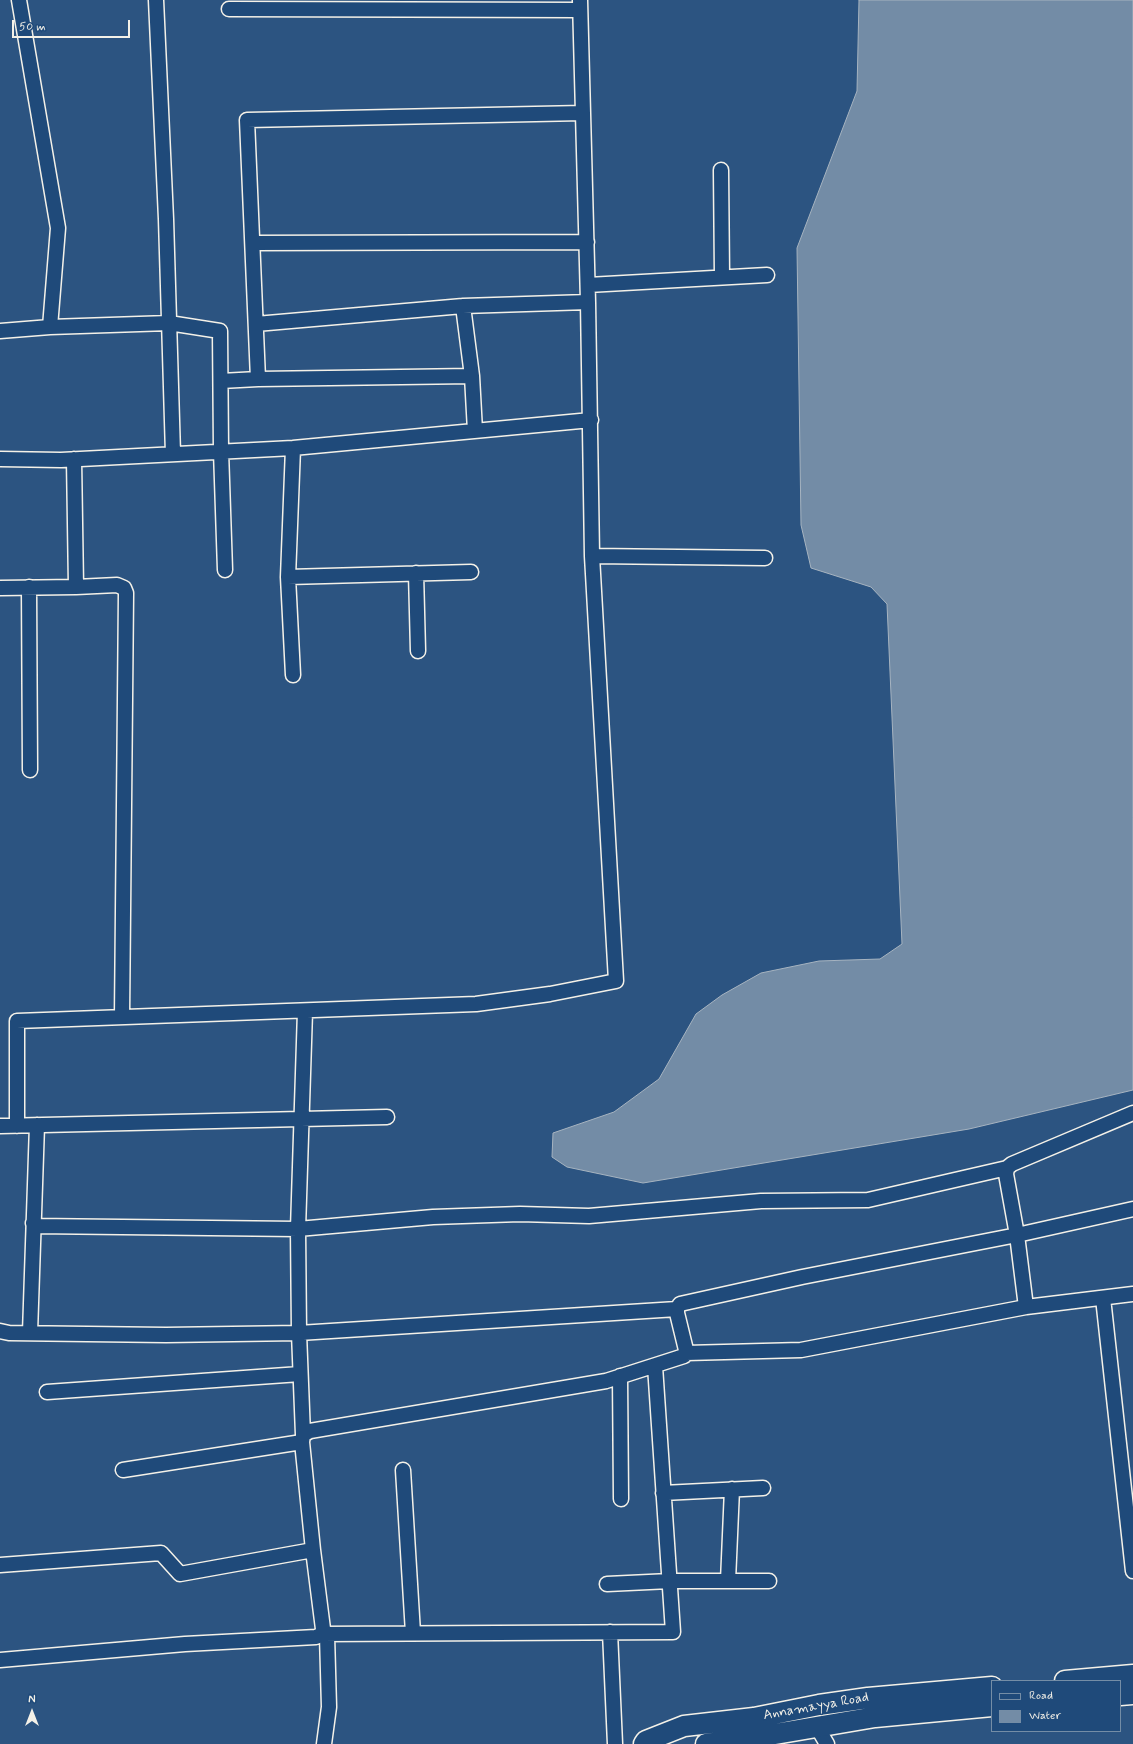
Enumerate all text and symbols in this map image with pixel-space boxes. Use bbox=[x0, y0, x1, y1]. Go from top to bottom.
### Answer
scale bar bbox=[14, 12, 132, 38]
text: 50 m bbox=[19, 19, 46, 35]
legend bbox=[991, 1680, 1121, 1732]
text: Road bbox=[1029, 1688, 1053, 1704]
street label: Annamayya Road bbox=[762, 1689, 870, 1725]
north arrow bbox=[12, 1692, 52, 1732]
text: N bbox=[28, 1693, 36, 1707]
text: Water bbox=[1029, 1708, 1061, 1724]

